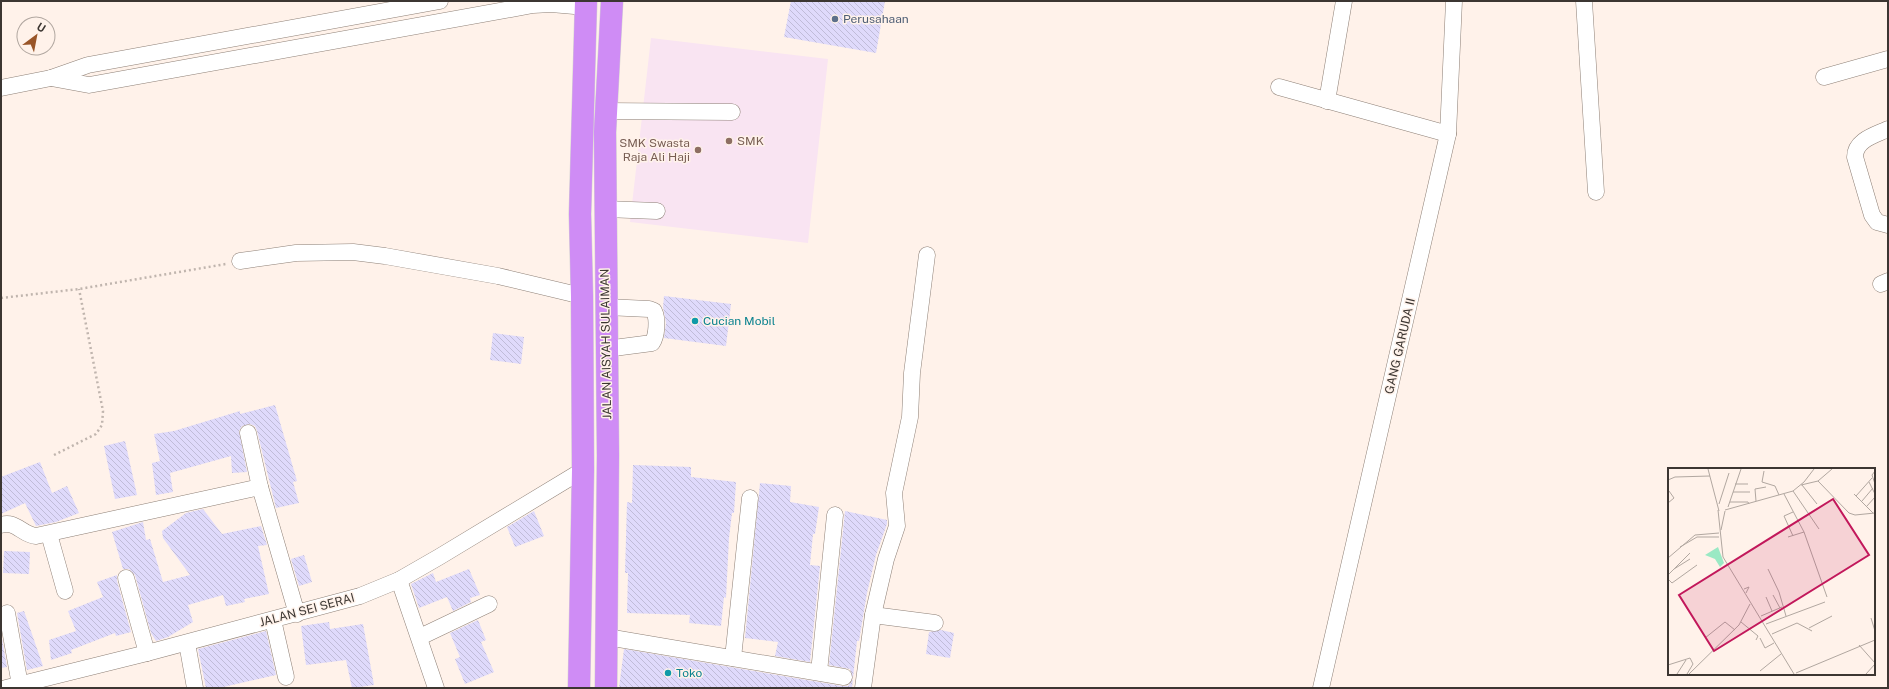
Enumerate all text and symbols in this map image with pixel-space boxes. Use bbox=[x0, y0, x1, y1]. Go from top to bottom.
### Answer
place label: Perusahaan bbox=[843, 12, 909, 26]
marker: Perusahaan bbox=[830, 14, 840, 24]
north arrow bbox=[16, 16, 56, 56]
text: U bbox=[35, 20, 48, 35]
place label: SMK bbox=[737, 134, 764, 148]
place label: SMK Swasta Raja Ali Haji bbox=[619, 136, 690, 164]
marker: SMK bbox=[724, 136, 734, 146]
marker: SMK Swasta Raja Ali Haji bbox=[693, 145, 703, 155]
street label: JALAN AISYAH SULAIMAN bbox=[598, 269, 614, 419]
street label: GANG GARUDA II bbox=[1382, 297, 1418, 395]
place label: Cucian Mobil bbox=[703, 314, 776, 328]
marker: Cucian Mobil bbox=[690, 316, 700, 326]
inset map bbox=[1668, 468, 1875, 675]
street label: JALAN SEI SERAI bbox=[258, 591, 356, 629]
place label: Toko bbox=[676, 666, 703, 680]
marker: Toko bbox=[663, 668, 673, 678]

